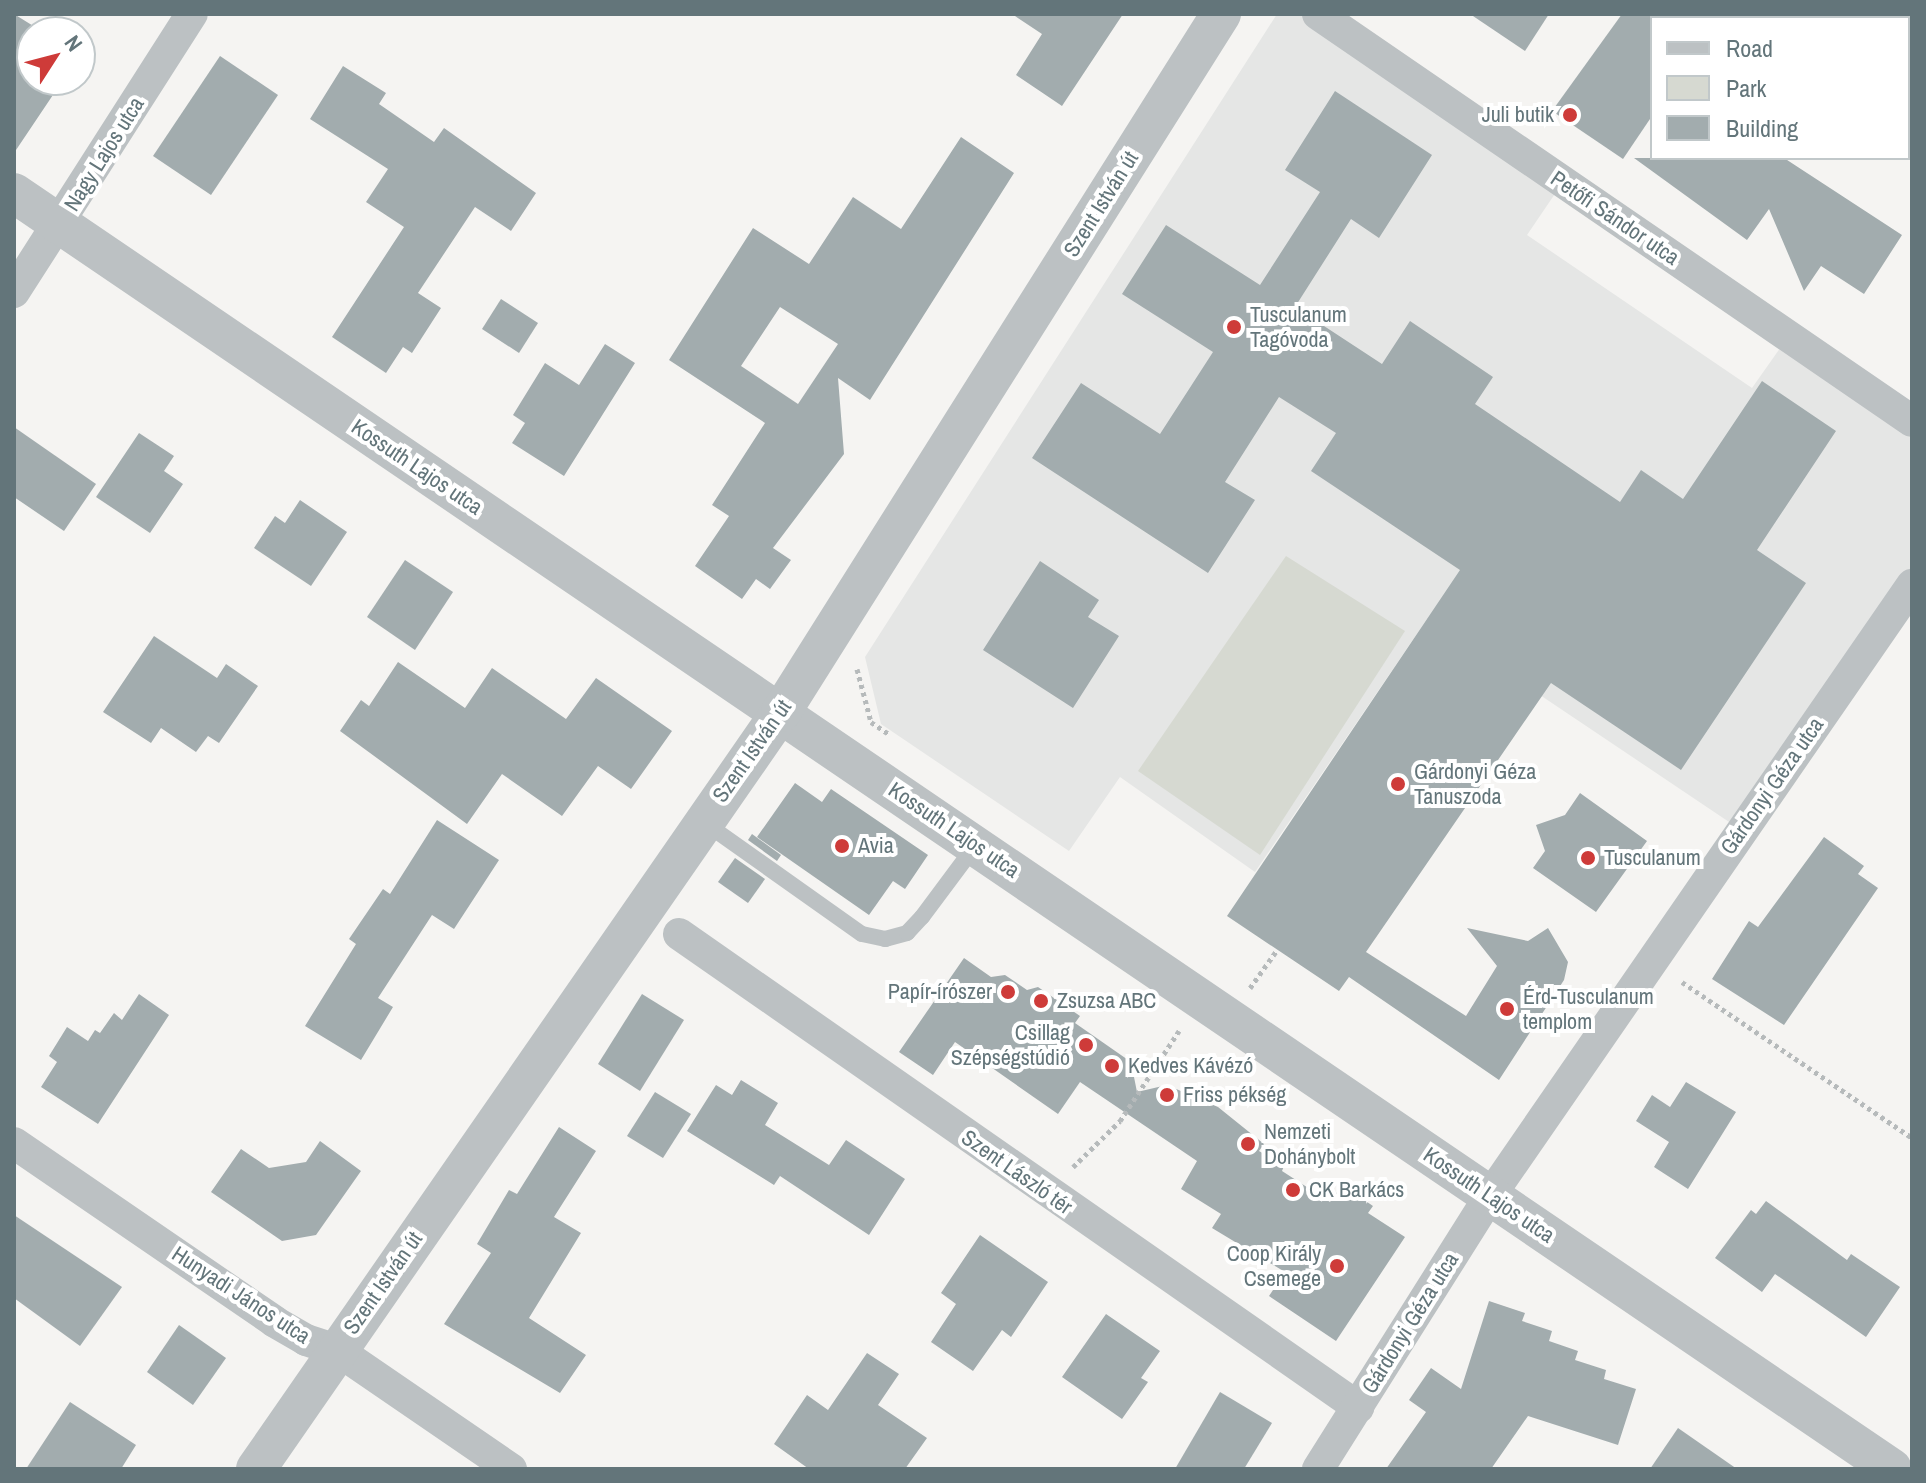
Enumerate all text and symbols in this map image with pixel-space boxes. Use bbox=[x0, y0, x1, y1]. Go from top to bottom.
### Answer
north arrow bbox=[16, 16, 96, 96]
legend bbox=[1650, 16, 1910, 160]
text: N bbox=[58, 29, 90, 57]
text: Road bbox=[1726, 32, 1773, 64]
text: Park bbox=[1726, 72, 1766, 104]
street label: Nagy Lajos utca bbox=[59, 92, 149, 216]
place label: Juli butik bbox=[1482, 102, 1554, 128]
marker: Juli butik bbox=[1561, 106, 1579, 124]
text: Building bbox=[1726, 112, 1798, 144]
street label: Szent István út bbox=[1058, 146, 1144, 262]
street label: Petőfi Sándor utca bbox=[1546, 165, 1684, 271]
place label: Tusculanum Tagóvoda bbox=[1250, 301, 1347, 352]
marker: Tusculanum Tagóvoda bbox=[1225, 318, 1243, 336]
street label: Kossuth Lajos utca bbox=[346, 413, 488, 521]
street label: Szent István út bbox=[707, 695, 797, 807]
street label: Gárdonyi Géza utca bbox=[1715, 712, 1829, 860]
place label: Gárdonyi Géza Tanuszoda bbox=[1414, 758, 1536, 810]
marker: Gárdonyi Géza Tanuszoda bbox=[1389, 775, 1407, 793]
street label: Kossuth Lajos utca bbox=[883, 776, 1025, 884]
place label: Avia bbox=[858, 833, 894, 859]
marker: Avia bbox=[833, 837, 851, 855]
place label: Tusculanum bbox=[1604, 845, 1701, 871]
marker: Tusculanum bbox=[1579, 849, 1597, 867]
place label: Papír-írószer bbox=[888, 979, 992, 1005]
marker: Papír-írószer bbox=[999, 983, 1017, 1001]
place label: Érd-Tusculanum templom bbox=[1523, 983, 1654, 1034]
place label: Zsuzsa ABC bbox=[1057, 988, 1157, 1014]
marker: Zsuzsa ABC bbox=[1032, 992, 1050, 1010]
marker: Érd-Tusculanum templom bbox=[1498, 1000, 1516, 1018]
place label: Csillag Szépségstúdió bbox=[951, 1019, 1070, 1070]
marker: Csillag Szépségstúdió bbox=[1077, 1036, 1095, 1054]
place label: Kedves Kávézó bbox=[1128, 1053, 1253, 1079]
marker: Kedves Kávézó bbox=[1103, 1057, 1121, 1075]
place label: Friss pékség bbox=[1183, 1082, 1286, 1108]
marker: Friss pékség bbox=[1158, 1086, 1176, 1104]
place label: Nemzeti Dohánybolt bbox=[1264, 1118, 1355, 1170]
street label: Szent László tér bbox=[956, 1124, 1078, 1220]
marker: Nemzeti Dohánybolt bbox=[1239, 1135, 1257, 1153]
street label: Kossuth Lajos utca bbox=[1418, 1141, 1560, 1249]
place label: CK Barkács bbox=[1309, 1177, 1404, 1203]
marker: CK Barkács bbox=[1284, 1181, 1302, 1199]
street label: Szent István út bbox=[338, 1227, 428, 1339]
place label: Coop Király Csemege bbox=[1227, 1240, 1321, 1292]
street label: Hunyadi János utca bbox=[167, 1241, 315, 1349]
street label: Gárdonyi Géza utca bbox=[1356, 1248, 1464, 1398]
marker: Coop Király Csemege bbox=[1328, 1257, 1346, 1275]

